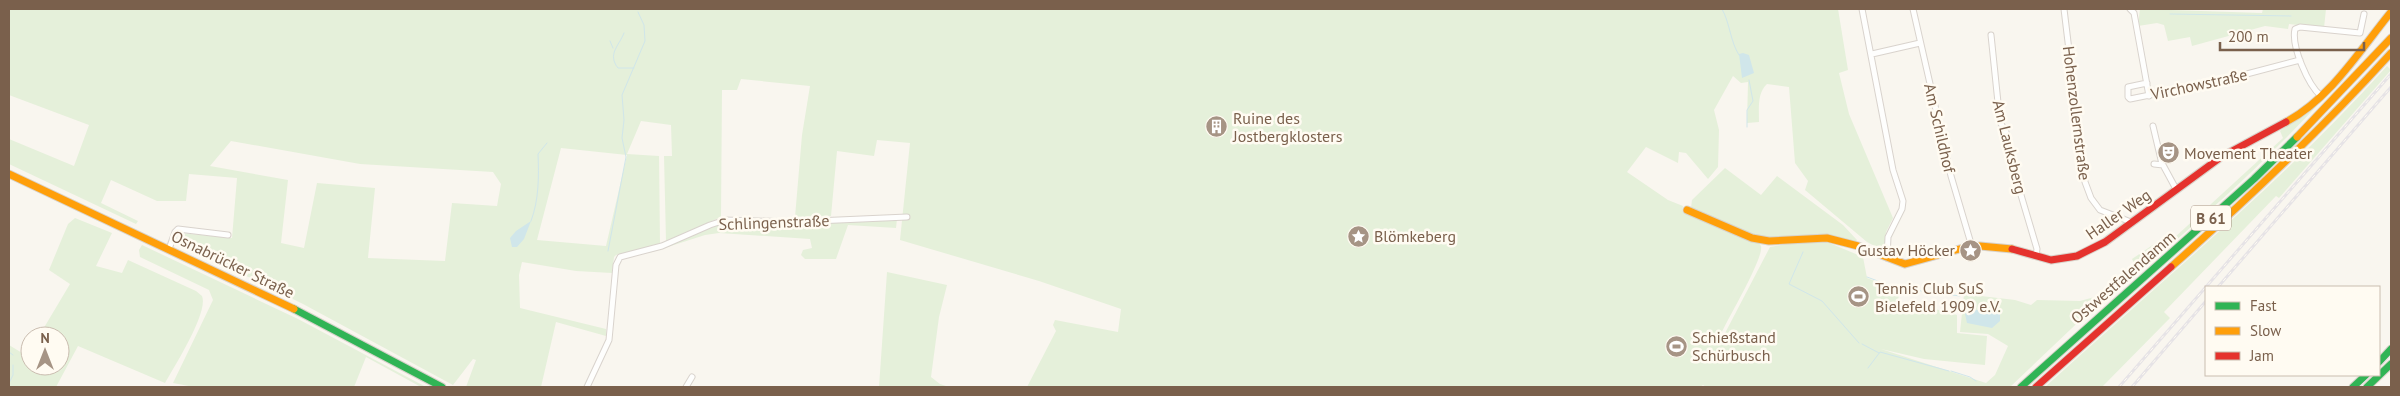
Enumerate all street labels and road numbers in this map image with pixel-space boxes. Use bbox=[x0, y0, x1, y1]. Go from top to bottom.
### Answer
street label: Hohenzollernstraße bbox=[2059, 45, 2095, 181]
street label: Virchowstraße bbox=[2148, 64, 2249, 104]
street label: Am Schildhof bbox=[1920, 81, 1960, 175]
street label: Am Lauksberg bbox=[1989, 98, 2031, 196]
street label: Haller Weg bbox=[2082, 184, 2154, 244]
road number: B 61 bbox=[2191, 206, 2231, 230]
street label: Schlingenstraße bbox=[718, 210, 830, 234]
street label: Osnabrücker Straße bbox=[168, 226, 298, 302]
street label: Ostwestfalendamm bbox=[2067, 226, 2179, 328]

